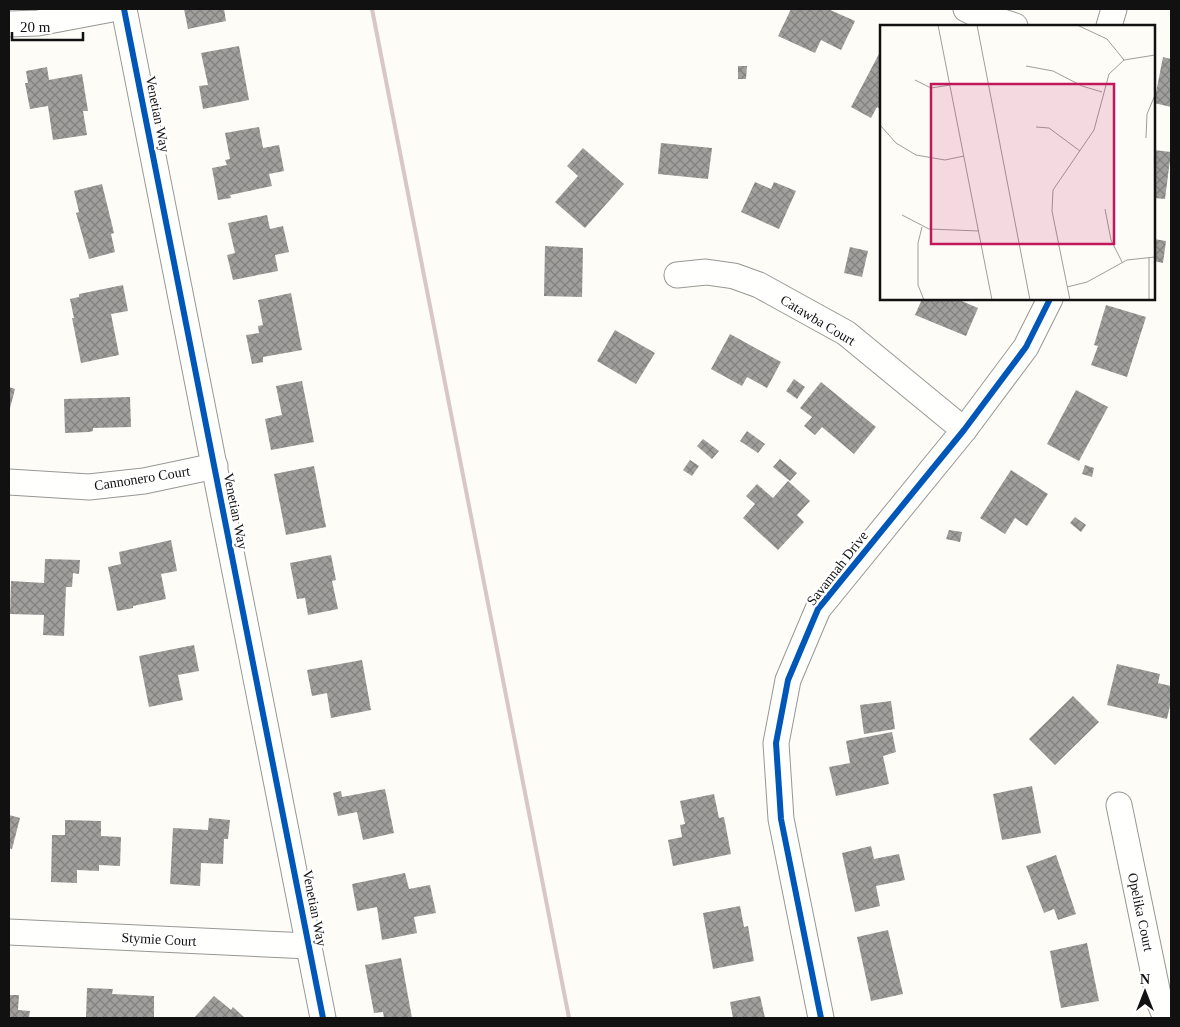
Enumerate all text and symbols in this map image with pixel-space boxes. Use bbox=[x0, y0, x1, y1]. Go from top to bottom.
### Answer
scale bar bbox=[12, 10, 84, 42]
text: 20 m bbox=[20, 19, 51, 35]
inset map bbox=[880, 25, 1155, 300]
street label: Venetian Way bbox=[143, 75, 172, 154]
street label: Catawba Court bbox=[778, 292, 858, 349]
street label: Cannonero Court bbox=[93, 463, 191, 493]
street label: Venetian Way bbox=[221, 472, 250, 551]
street label: Savannah Drive bbox=[804, 528, 871, 608]
street label: Venetian Way bbox=[300, 869, 329, 948]
street label: Opelika Court bbox=[1125, 872, 1156, 953]
street label: Stymie Court bbox=[121, 930, 197, 949]
north arrow bbox=[1120, 967, 1170, 1017]
text: N bbox=[1140, 972, 1150, 987]

